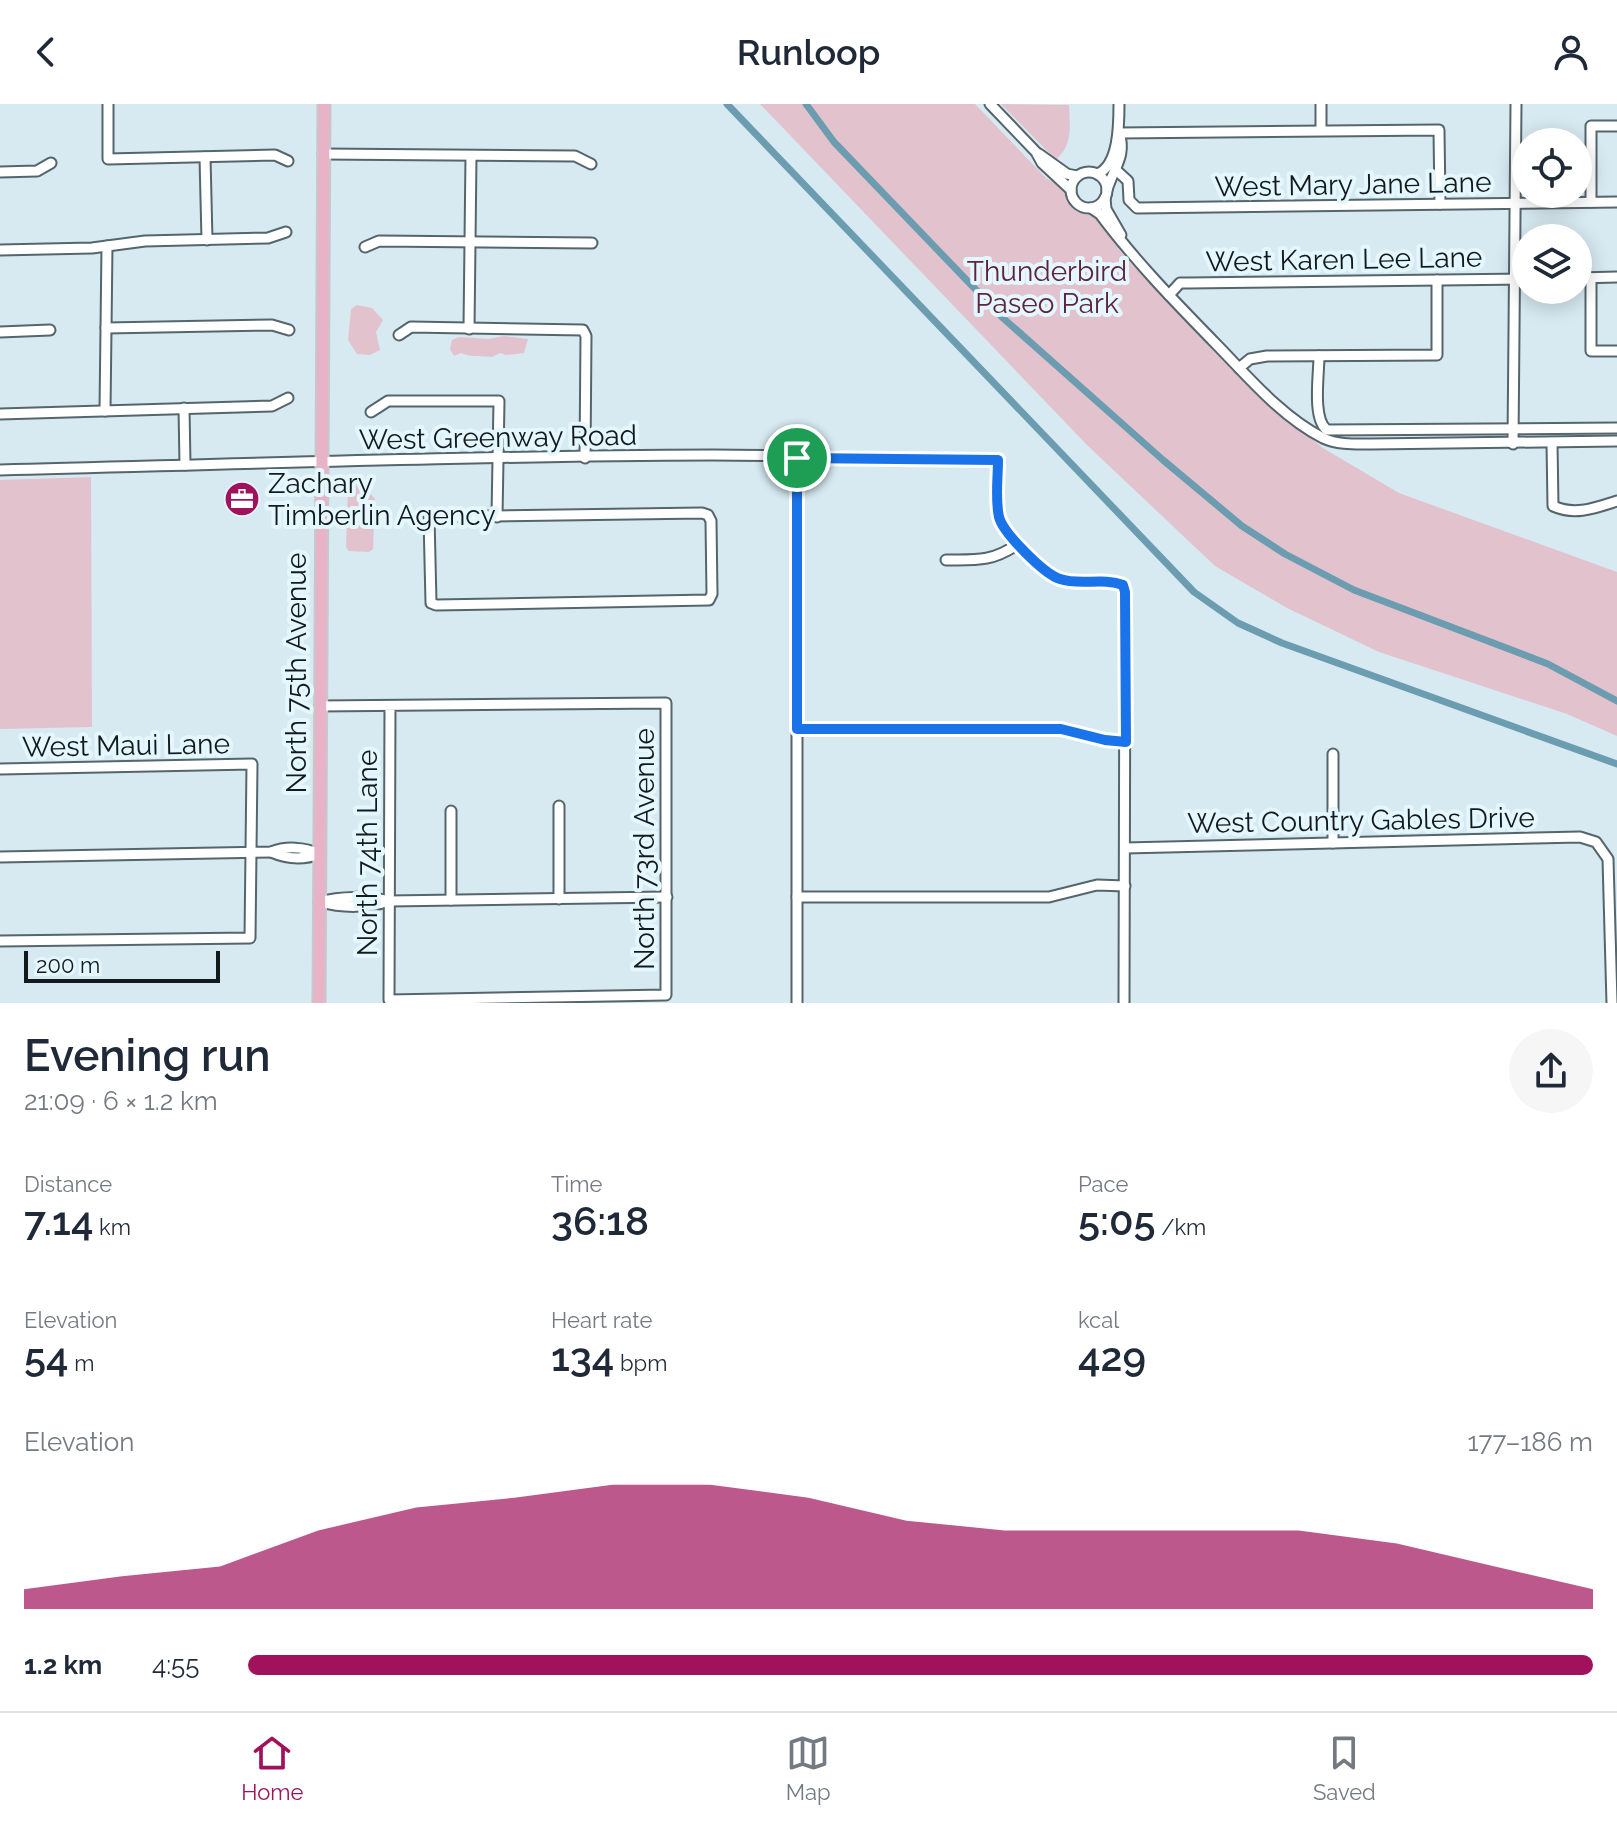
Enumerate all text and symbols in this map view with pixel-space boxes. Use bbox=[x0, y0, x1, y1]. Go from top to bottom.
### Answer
icon: back bbox=[24, 30, 68, 74]
icon: person bbox=[1549, 30, 1593, 74]
text: Runloop bbox=[737, 31, 880, 73]
map controls bbox=[1512, 128, 1592, 304]
button: locate bbox=[1512, 128, 1592, 208]
street label: West Mary Jane Lane bbox=[1214, 166, 1492, 203]
button: layers bbox=[1512, 224, 1592, 304]
street label: West Karen Lee Lane bbox=[1205, 241, 1483, 278]
park label: Thunderbird Paseo Park bbox=[967, 255, 1127, 320]
street label: West Greenway Road bbox=[359, 419, 637, 456]
pin bbox=[763, 424, 831, 492]
icon: arrive bbox=[775, 436, 819, 480]
place label: Zachary Timberlin Agency bbox=[268, 467, 496, 532]
office icon: Zachary Timberlin Agency bbox=[223, 480, 261, 518]
street label: North 75th Avenue bbox=[280, 553, 313, 793]
street label: West Maui Lane bbox=[22, 727, 230, 764]
street label: North 73rd Avenue bbox=[628, 728, 661, 970]
street label: North 74th Lane bbox=[351, 750, 384, 956]
street label: West Country Gables Drive bbox=[1187, 801, 1535, 840]
scale bar bbox=[24, 947, 220, 983]
text: 200 m bbox=[36, 952, 100, 978]
button: share bbox=[1509, 1029, 1593, 1113]
text: Evening run bbox=[24, 1030, 271, 1081]
text: 21:09 · 6 × 1.2 km bbox=[24, 1086, 218, 1116]
text: Distance bbox=[24, 1171, 112, 1197]
text: Time bbox=[551, 1171, 602, 1197]
text: Pace bbox=[1078, 1171, 1128, 1197]
text: 7.14 bbox=[24, 1197, 93, 1244]
text: 36:18 bbox=[551, 1197, 649, 1244]
text: 5:05 bbox=[1078, 1197, 1156, 1244]
text: km bbox=[93, 1214, 131, 1240]
text: /km bbox=[1156, 1214, 1206, 1240]
text: Elevation bbox=[24, 1307, 117, 1333]
text: Heart rate bbox=[551, 1307, 652, 1333]
text: kcal bbox=[1078, 1307, 1119, 1333]
text: 54 bbox=[24, 1333, 69, 1380]
text: 134 bbox=[551, 1333, 614, 1380]
text: 429 bbox=[1078, 1333, 1146, 1380]
text: m bbox=[69, 1350, 94, 1376]
text: bpm bbox=[614, 1350, 667, 1376]
text: Elevation bbox=[24, 1427, 134, 1457]
text: 177–186 m bbox=[1468, 1427, 1593, 1457]
text: 1.2 km bbox=[24, 1650, 102, 1680]
text: 4:55 bbox=[152, 1650, 199, 1680]
tab: Home bbox=[241, 1731, 303, 1805]
tab: Map bbox=[786, 1731, 831, 1805]
tab: Saved bbox=[1313, 1731, 1376, 1805]

